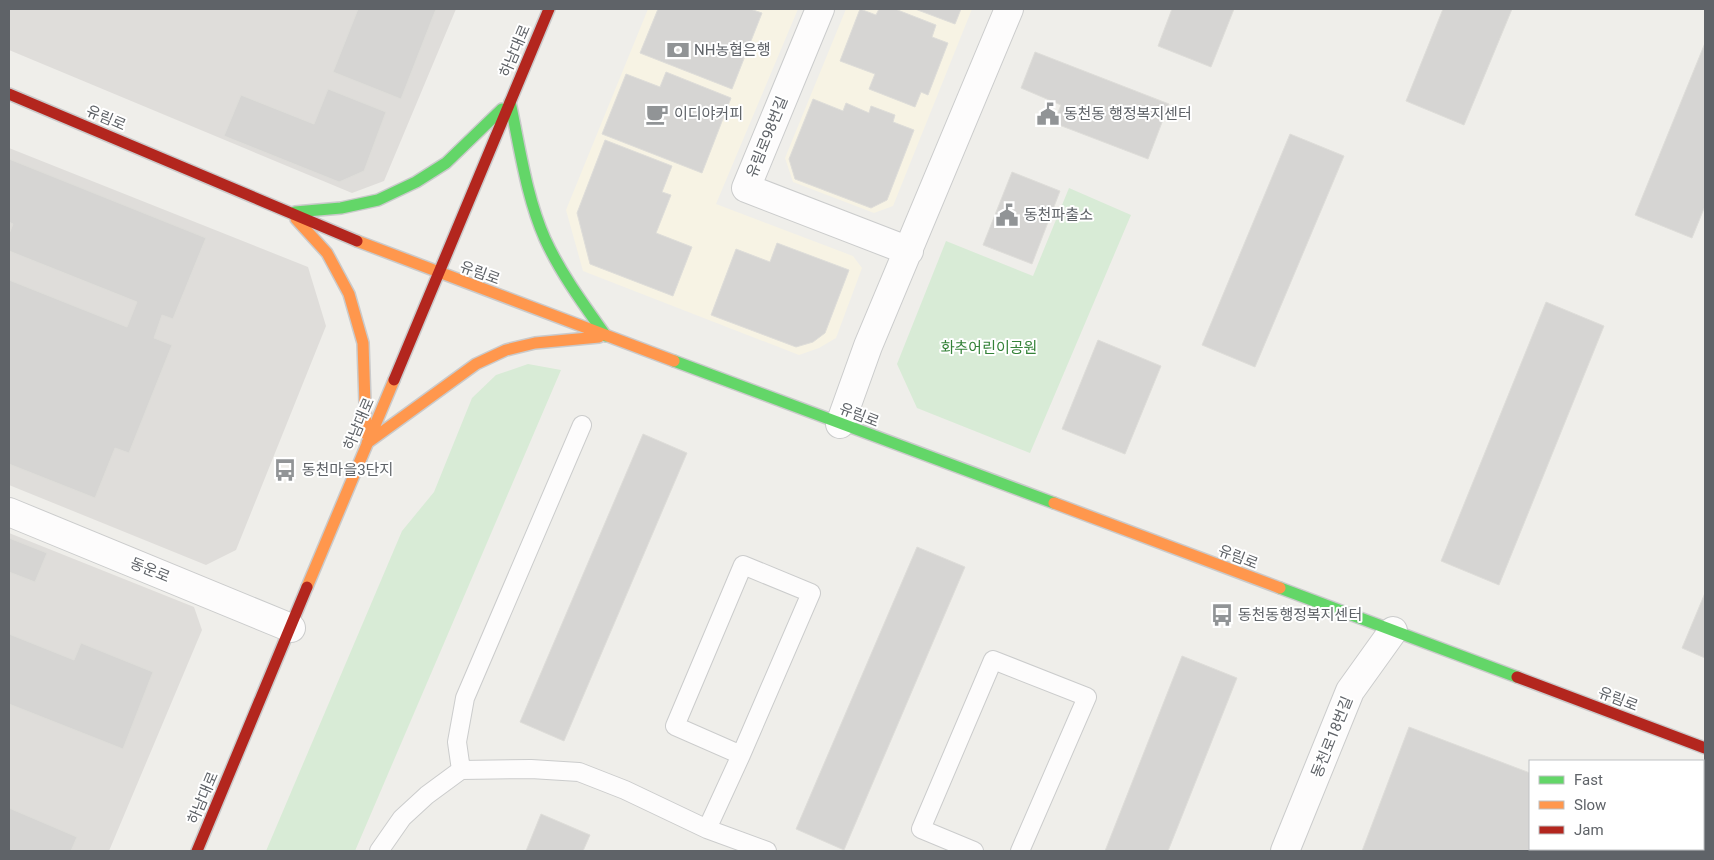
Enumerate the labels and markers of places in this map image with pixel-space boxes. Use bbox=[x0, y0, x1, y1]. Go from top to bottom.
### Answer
bank icon: NH농협은행 bbox=[665, 37, 691, 63]
place label: NH농협은행 bbox=[694, 41, 771, 59]
cafe icon: 이디야커피 bbox=[644, 101, 670, 127]
public building icon: 동천동 행정복지센터 bbox=[1035, 101, 1061, 127]
place label: 이디야커피 bbox=[674, 105, 743, 123]
place label: 동천동 행정복지센터 bbox=[1064, 105, 1192, 123]
public building icon: 동천파출소 bbox=[994, 202, 1020, 228]
place label: 동천파출소 bbox=[1024, 206, 1093, 224]
bus stop icon: 동천마을3단지 bbox=[272, 457, 298, 483]
place label: 동천마을3단지 bbox=[302, 461, 393, 479]
bus stop icon: 동천동행정복지센터 bbox=[1209, 602, 1235, 628]
place label: 동천동행정복지센터 bbox=[1238, 606, 1362, 624]

